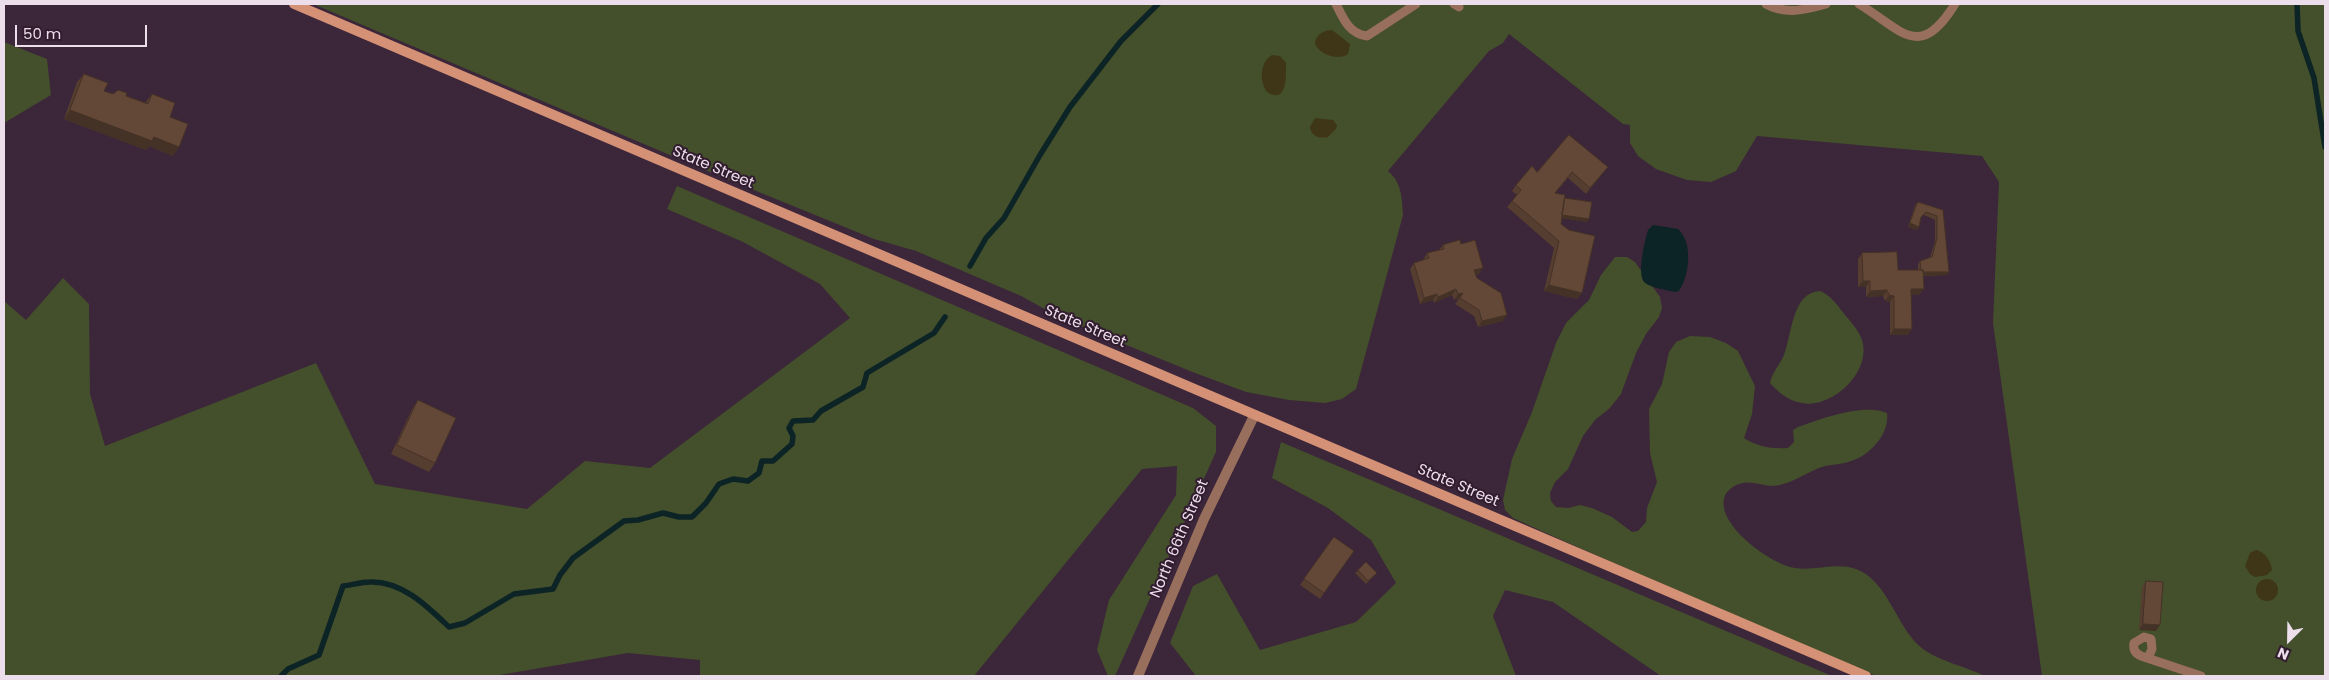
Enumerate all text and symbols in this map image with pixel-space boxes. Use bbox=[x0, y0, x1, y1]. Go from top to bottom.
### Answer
scale bar bbox=[18, 15, 150, 47]
text: 50 m bbox=[23, 23, 61, 44]
street label: State Street bbox=[669, 143, 757, 193]
street label: State Street bbox=[1041, 302, 1129, 352]
street label: State Street bbox=[1414, 461, 1502, 511]
street label: North 66th Street bbox=[1147, 477, 1213, 601]
north arrow bbox=[2264, 615, 2314, 665]
text: N bbox=[2274, 643, 2292, 665]

